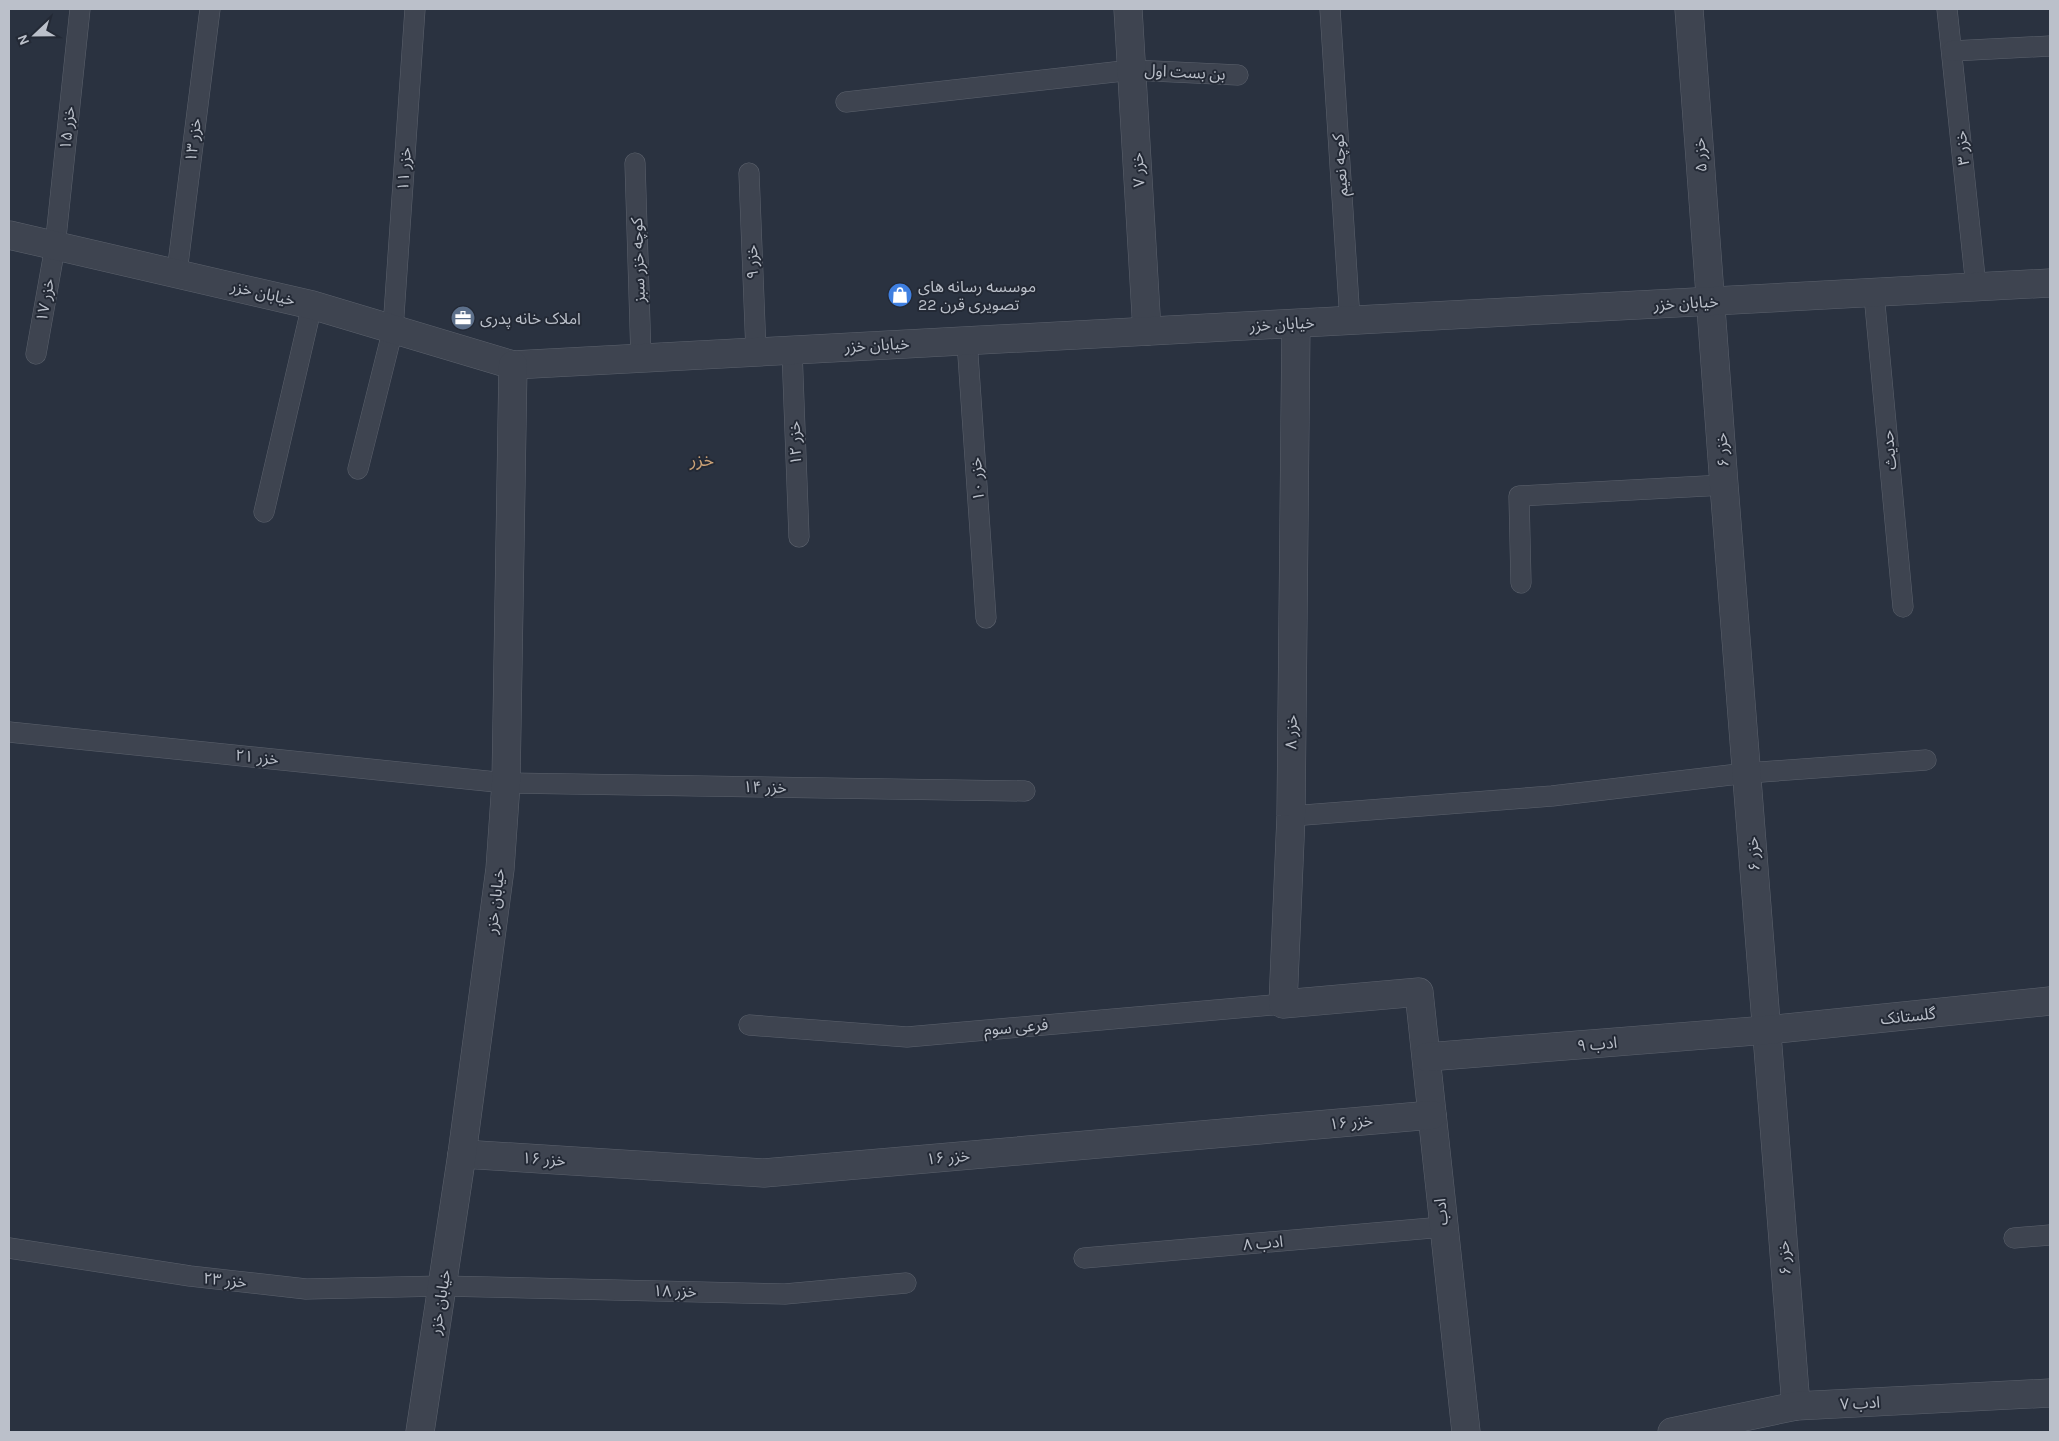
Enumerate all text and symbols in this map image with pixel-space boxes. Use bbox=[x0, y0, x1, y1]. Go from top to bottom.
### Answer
north arrow bbox=[10, 10, 60, 60]
text: N bbox=[14, 32, 33, 48]
street label: بن بست اول bbox=[1144, 60, 1226, 85]
street label: خزر ۱۵ bbox=[55, 105, 79, 151]
street label: خزر ۱۳ bbox=[181, 117, 205, 163]
street label: خزر ۳ bbox=[1951, 130, 1973, 166]
street label: کوچه نعیم bbox=[1328, 132, 1355, 197]
street label: خزر ۵ bbox=[1689, 137, 1711, 173]
street label: خزر ۱۱ bbox=[393, 147, 415, 191]
street label: خزر ۷ bbox=[1128, 152, 1148, 188]
street label: کوچه خزر سبز bbox=[627, 217, 650, 304]
street label: خزر ۹ bbox=[742, 244, 762, 280]
street label: خیابان خزر bbox=[228, 276, 297, 310]
street label: خزر ۱۷ bbox=[32, 277, 58, 323]
place label: موسسه رسانه های تصویری قرن 22 bbox=[918, 277, 1036, 314]
shop icon: موسسه رسانه های تصویری قرن 22 bbox=[887, 282, 913, 308]
street label: خیابان خزر bbox=[1652, 292, 1719, 314]
office icon: املاک خانه پدری bbox=[450, 305, 476, 331]
place label: املاک خانه پدری bbox=[480, 309, 581, 329]
street label: خیابان خزر bbox=[1248, 313, 1315, 335]
street label: خیابان خزر bbox=[843, 334, 910, 356]
street label: خزر ۱۲ bbox=[785, 421, 805, 465]
street label: حدیث bbox=[1878, 429, 1900, 471]
street label: خزر ۶ bbox=[1711, 432, 1733, 468]
district label: خزر bbox=[689, 449, 714, 471]
street label: خزر ۱۰ bbox=[966, 457, 988, 501]
street label: خزر ۸ bbox=[1281, 715, 1301, 749]
street label: خزر ۲۱ bbox=[234, 745, 280, 769]
street label: خزر ۱۴ bbox=[743, 777, 787, 797]
street label: خزر ۶ bbox=[1742, 836, 1764, 872]
street label: خیابان خزر bbox=[481, 867, 508, 936]
street label: گلستانک bbox=[1879, 1004, 1937, 1028]
street label: فرعی سوم bbox=[983, 1015, 1049, 1042]
street label: ادب ۹ bbox=[1576, 1033, 1618, 1055]
street label: خزر ۱۶ bbox=[1328, 1111, 1374, 1133]
street label: خزر ۱۶ bbox=[925, 1146, 971, 1168]
street label: خزر ۱۶ bbox=[522, 1148, 566, 1170]
street label: ادب bbox=[1430, 1198, 1452, 1226]
street label: ادب ۸ bbox=[1242, 1232, 1284, 1254]
street label: خزر ۶ bbox=[1773, 1240, 1795, 1276]
street label: خزر ۲۳ bbox=[202, 1268, 248, 1292]
street label: خیابان خزر bbox=[425, 1268, 454, 1337]
street label: خزر ۱۸ bbox=[653, 1281, 697, 1301]
street label: ادب ۷ bbox=[1839, 1392, 1881, 1414]

